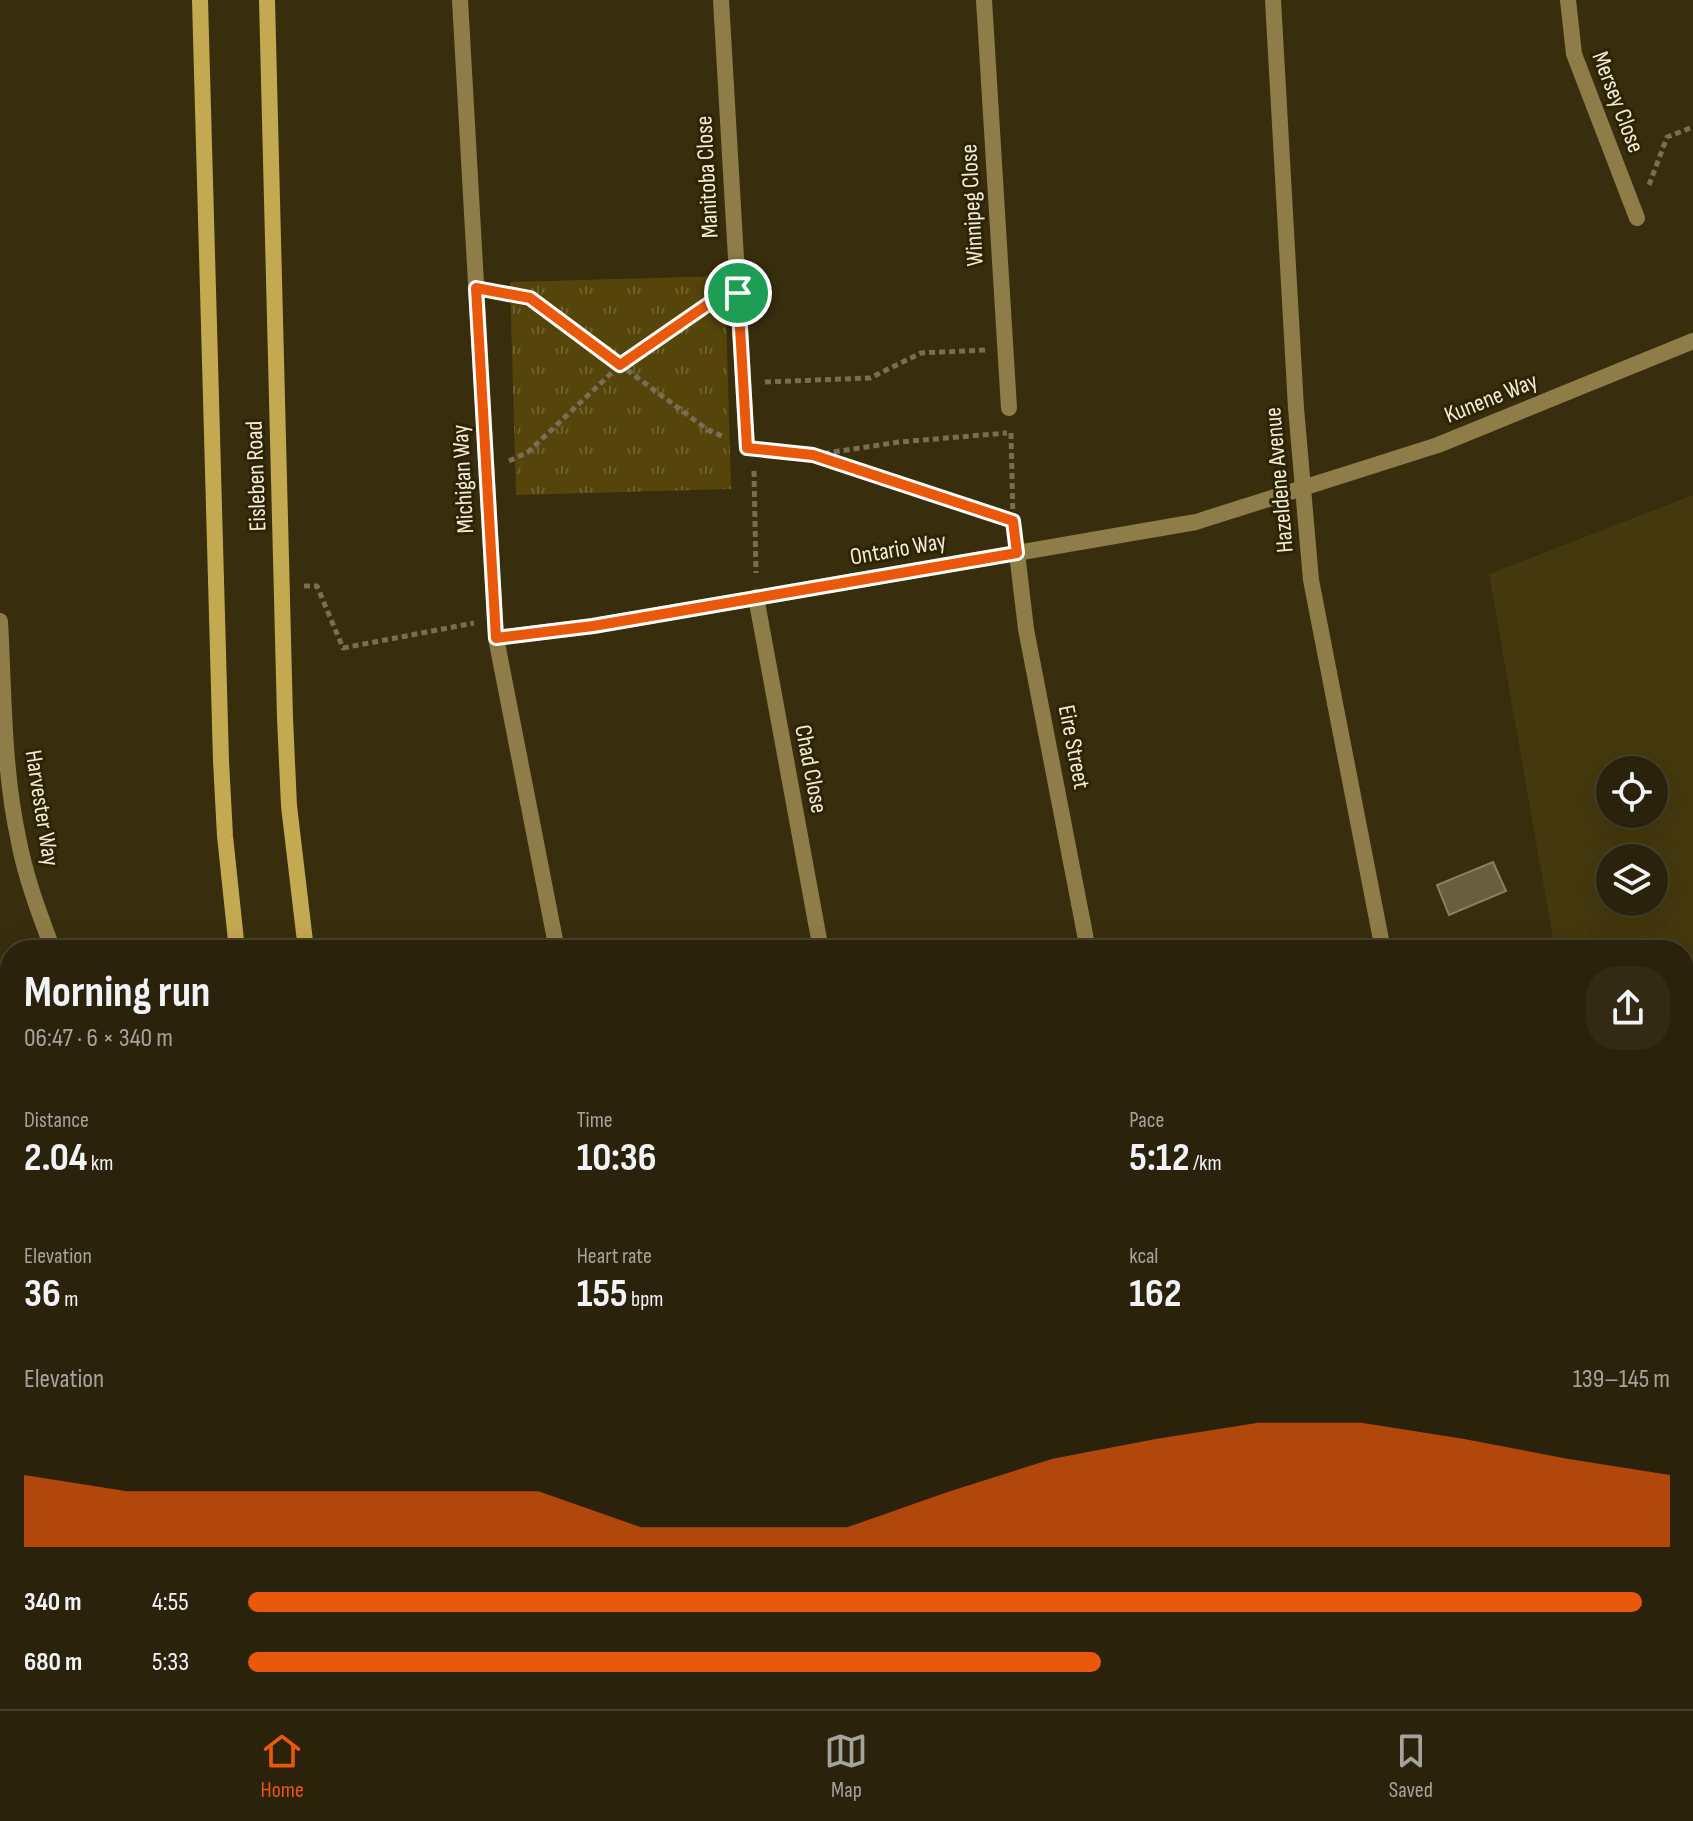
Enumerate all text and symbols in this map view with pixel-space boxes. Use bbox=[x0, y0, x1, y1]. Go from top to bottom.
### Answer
street label: Mersey Close bbox=[1585, 47, 1651, 157]
street label: Manitoba Close bbox=[689, 115, 725, 239]
street label: Winnipeg Close bbox=[954, 143, 990, 267]
pin bbox=[704, 259, 772, 327]
icon: arrive bbox=[716, 271, 760, 315]
street label: Kunene Way bbox=[1440, 366, 1542, 430]
street label: Hazeldene Avenue bbox=[1258, 406, 1300, 554]
street label: Eisleben Road bbox=[240, 420, 272, 532]
street label: Michigan Way bbox=[446, 424, 480, 534]
street label: Ontario Way bbox=[848, 526, 948, 572]
street label: Eire Street bbox=[1052, 703, 1096, 791]
street label: Chad Close bbox=[788, 722, 834, 816]
street label: Harvester Way bbox=[19, 748, 65, 868]
map controls bbox=[1596, 756, 1668, 916]
button: locate bbox=[1596, 756, 1668, 828]
button: layers bbox=[1596, 844, 1668, 916]
text: Morning run bbox=[24, 966, 210, 1019]
button: share bbox=[1586, 966, 1670, 1050]
text: 06:47 · 6 × 340 m bbox=[24, 1023, 173, 1054]
text: Distance bbox=[24, 1107, 89, 1134]
text: Time bbox=[577, 1107, 613, 1134]
text: Pace bbox=[1129, 1107, 1164, 1134]
text: 2.04 bbox=[24, 1134, 87, 1182]
text: 10:36 bbox=[577, 1134, 657, 1182]
text: 5:12 bbox=[1129, 1134, 1189, 1182]
text: km bbox=[87, 1150, 113, 1177]
text: /km bbox=[1189, 1150, 1222, 1177]
text: Elevation bbox=[24, 1243, 92, 1270]
text: Heart rate bbox=[577, 1243, 652, 1270]
text: kcal bbox=[1129, 1243, 1158, 1270]
text: 36 bbox=[24, 1270, 61, 1318]
text: 155 bbox=[577, 1270, 628, 1318]
text: 162 bbox=[1129, 1270, 1182, 1318]
text: m bbox=[61, 1286, 78, 1313]
text: bpm bbox=[628, 1286, 663, 1313]
text: Elevation bbox=[24, 1364, 104, 1395]
text: 139–145 m bbox=[1573, 1364, 1670, 1395]
text: 340 m bbox=[24, 1587, 81, 1618]
text: 4:55 bbox=[152, 1587, 189, 1618]
text: 680 m bbox=[24, 1647, 82, 1678]
text: 5:33 bbox=[152, 1647, 189, 1678]
tab: Home bbox=[260, 1729, 304, 1804]
tab: Map bbox=[824, 1729, 868, 1804]
tab: Saved bbox=[1389, 1729, 1433, 1804]

